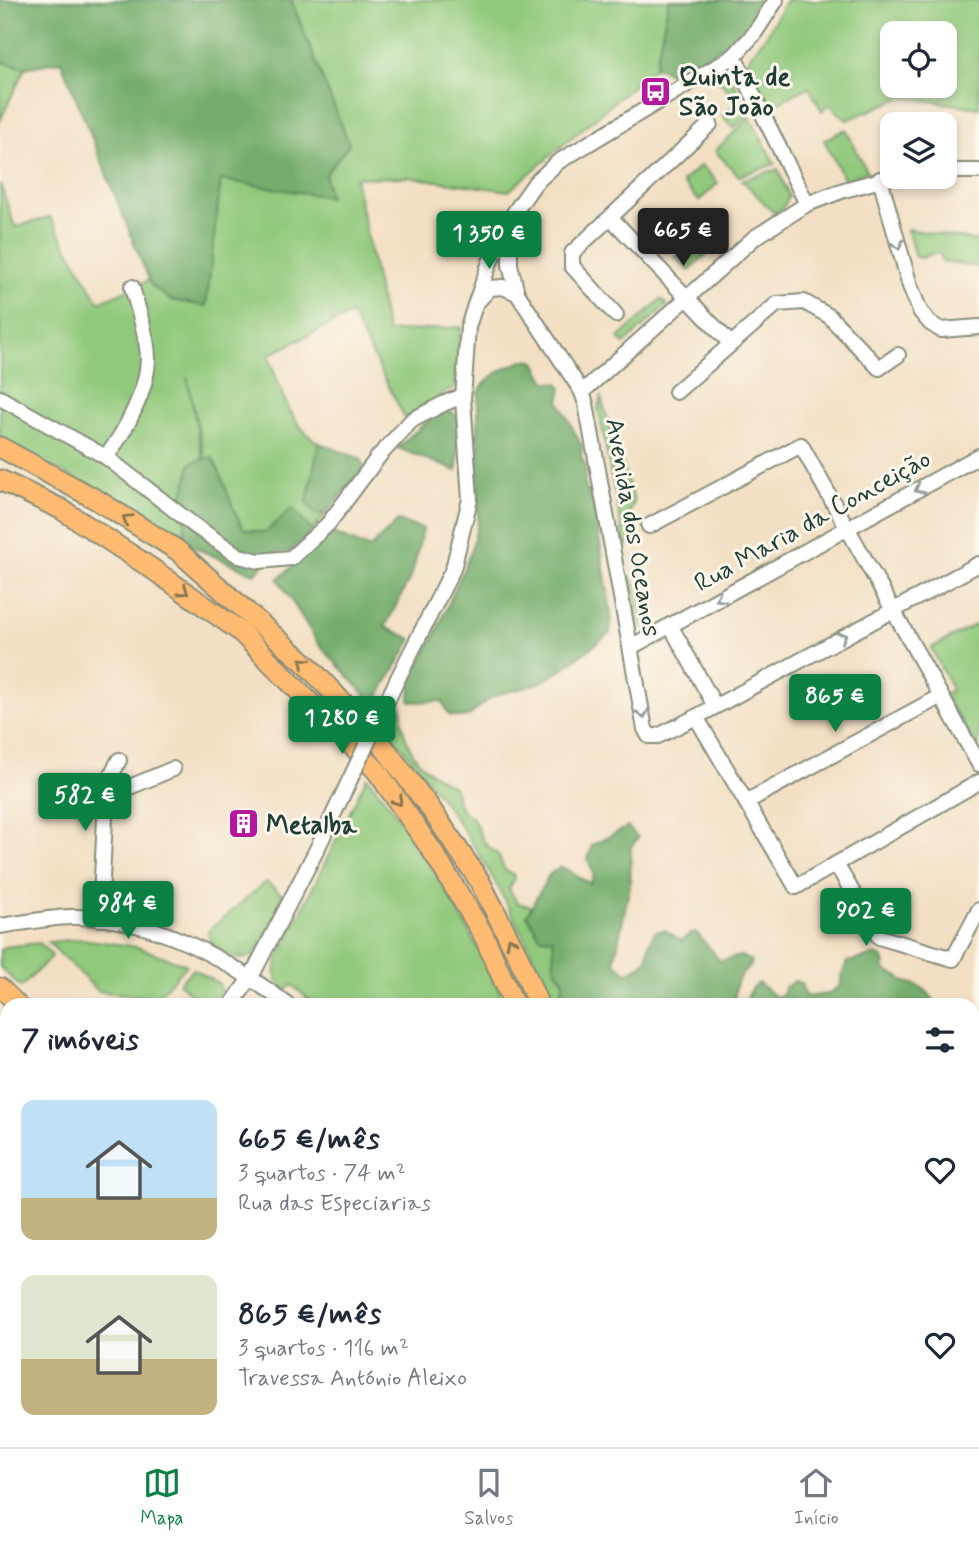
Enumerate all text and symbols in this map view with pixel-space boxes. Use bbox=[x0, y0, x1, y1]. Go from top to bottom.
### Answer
map controls bbox=[880, 21, 957, 189]
button: locate bbox=[880, 21, 957, 98]
place label: Quinta de São João bbox=[679, 61, 790, 125]
bus stop icon: Quinta de São João bbox=[639, 74, 673, 108]
button: layers bbox=[880, 112, 957, 189]
pin: 665 € bbox=[634, 208, 732, 268]
pin: 1 350 € bbox=[424, 212, 554, 271]
text: 665 € bbox=[654, 216, 712, 246]
text: 1 350 € bbox=[452, 219, 526, 249]
one-way arrow bbox=[890, 238, 905, 250]
street label: Avenida dos Oceanos bbox=[596, 415, 668, 639]
street label: Rua Maria da Conceição bbox=[689, 443, 937, 601]
one-way arrow bbox=[914, 481, 927, 494]
one-way arrow bbox=[122, 515, 135, 528]
one-way arrow bbox=[176, 583, 189, 595]
one-way arrow bbox=[714, 590, 727, 604]
one-way arrow bbox=[834, 632, 847, 645]
one-way arrow bbox=[299, 658, 312, 671]
pin: 865 € bbox=[786, 674, 884, 734]
text: 865 € bbox=[805, 682, 865, 712]
pin: 1 280 € bbox=[277, 696, 407, 756]
text: 1 280 € bbox=[304, 704, 380, 734]
one-way arrow bbox=[634, 708, 649, 720]
pin: 582 € bbox=[36, 774, 134, 833]
text: 582 € bbox=[54, 781, 116, 811]
one-way arrow bbox=[390, 793, 402, 806]
building icon: Metalba bbox=[226, 807, 260, 841]
place label: Metalba bbox=[266, 809, 358, 843]
pin: 984 € bbox=[79, 881, 177, 941]
pin: 902 € bbox=[817, 888, 915, 948]
text: 984 € bbox=[99, 889, 157, 919]
text: 902 € bbox=[836, 896, 896, 926]
one-way arrow bbox=[505, 937, 519, 949]
text: 7 imóveis bbox=[21, 1021, 139, 1060]
icon: filters bbox=[921, 1021, 959, 1059]
text: 665 €/mês bbox=[238, 1120, 380, 1159]
icon: home bbox=[77, 1128, 161, 1212]
icon: heart bbox=[921, 1151, 959, 1189]
text: 3 quartos · 74 m² bbox=[238, 1159, 406, 1189]
text: Rua das Especiarias bbox=[238, 1189, 431, 1219]
text: 865 €/mês bbox=[238, 1295, 381, 1334]
icon: home bbox=[77, 1303, 161, 1387]
icon: heart bbox=[921, 1326, 959, 1364]
text: 3 quartos · 116 m² bbox=[238, 1334, 409, 1364]
text: Travessa António Aleixo bbox=[238, 1364, 467, 1394]
tab: Mapa bbox=[140, 1464, 184, 1531]
tab: Salvos bbox=[464, 1464, 513, 1531]
tab: Início bbox=[794, 1464, 839, 1531]

